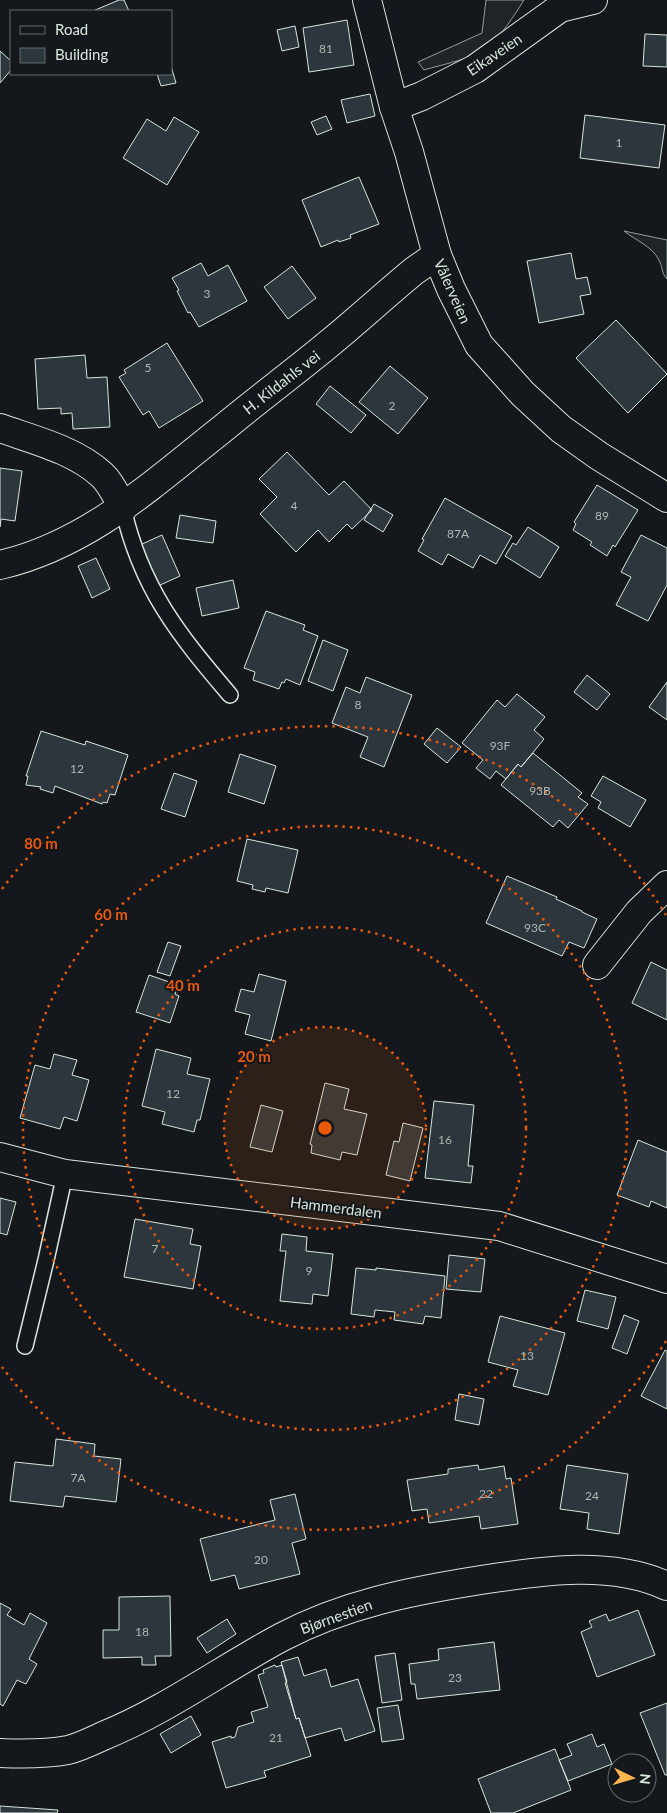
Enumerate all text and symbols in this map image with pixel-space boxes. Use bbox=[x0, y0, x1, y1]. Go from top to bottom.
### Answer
legend bbox=[10, 10, 172, 75]
text: Road bbox=[55, 20, 88, 38]
street label: Eikaveien bbox=[463, 29, 525, 79]
house number: 81 bbox=[319, 41, 333, 56]
text: Building bbox=[55, 45, 108, 63]
house number: 1 bbox=[616, 135, 623, 150]
street label: Vålerveien bbox=[431, 256, 475, 326]
house number: 3 bbox=[204, 286, 211, 301]
street label: H. Kildahls vei bbox=[239, 346, 323, 418]
house number: 5 bbox=[145, 360, 152, 375]
house number: 2 bbox=[389, 398, 396, 413]
house number: 4 bbox=[291, 498, 298, 513]
house number: 89 bbox=[595, 508, 609, 523]
house number: 87A bbox=[447, 526, 470, 541]
house number: 8 bbox=[355, 697, 362, 712]
house number: 93F bbox=[490, 738, 511, 753]
house number: 12 bbox=[70, 761, 84, 776]
house number: 93B bbox=[529, 783, 551, 798]
text: 80 m bbox=[24, 834, 58, 852]
text: 60 m bbox=[94, 905, 128, 923]
house number: 93C bbox=[524, 920, 546, 935]
text: 40 m bbox=[166, 976, 200, 994]
text: 20 m bbox=[237, 1047, 271, 1065]
house number: 12 bbox=[166, 1086, 180, 1101]
centre of rings bbox=[316, 1119, 334, 1137]
house number: 16 bbox=[438, 1132, 452, 1147]
street label: Hammerdalen bbox=[289, 1192, 383, 1222]
house number: 7 bbox=[152, 1241, 159, 1256]
house number: 9 bbox=[306, 1263, 313, 1278]
house number: 13 bbox=[520, 1348, 534, 1363]
house number: 7A bbox=[70, 1470, 86, 1485]
house number: 22 bbox=[479, 1486, 493, 1501]
house number: 24 bbox=[585, 1488, 599, 1503]
house number: 20 bbox=[254, 1552, 268, 1567]
street label: Bjørnestien bbox=[297, 1595, 375, 1637]
house number: 18 bbox=[135, 1624, 149, 1639]
house number: 23 bbox=[448, 1670, 462, 1685]
house number: 21 bbox=[269, 1730, 283, 1745]
north arrow bbox=[607, 1753, 657, 1803]
text: N bbox=[637, 1773, 654, 1785]

